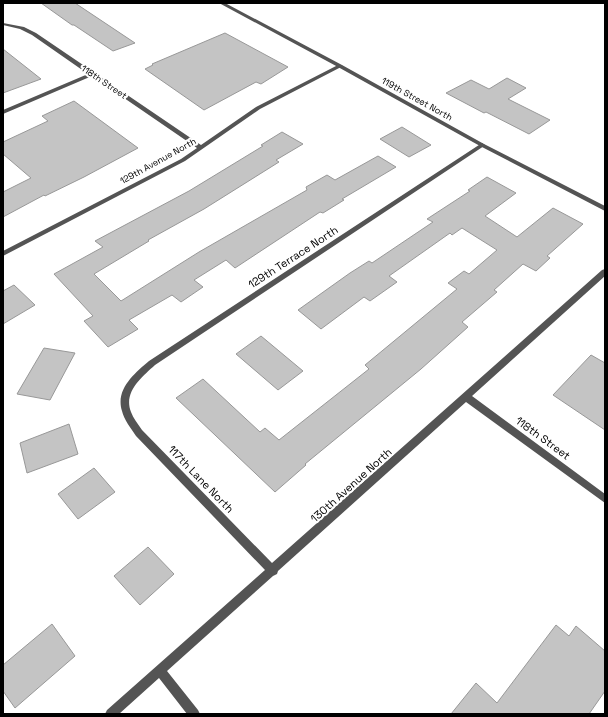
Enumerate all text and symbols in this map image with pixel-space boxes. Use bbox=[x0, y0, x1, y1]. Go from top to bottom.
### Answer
street label: 118th Street bbox=[79, 62, 129, 102]
street label: 119th Street North bbox=[379, 75, 455, 123]
street label: 129th Avenue North bbox=[118, 135, 198, 187]
street label: 129th Terrace North bbox=[245, 223, 341, 291]
street label: 118th Street bbox=[513, 413, 573, 463]
street label: 117th Lane North bbox=[165, 442, 237, 516]
street label: 130th Avenue North bbox=[307, 445, 395, 525]

